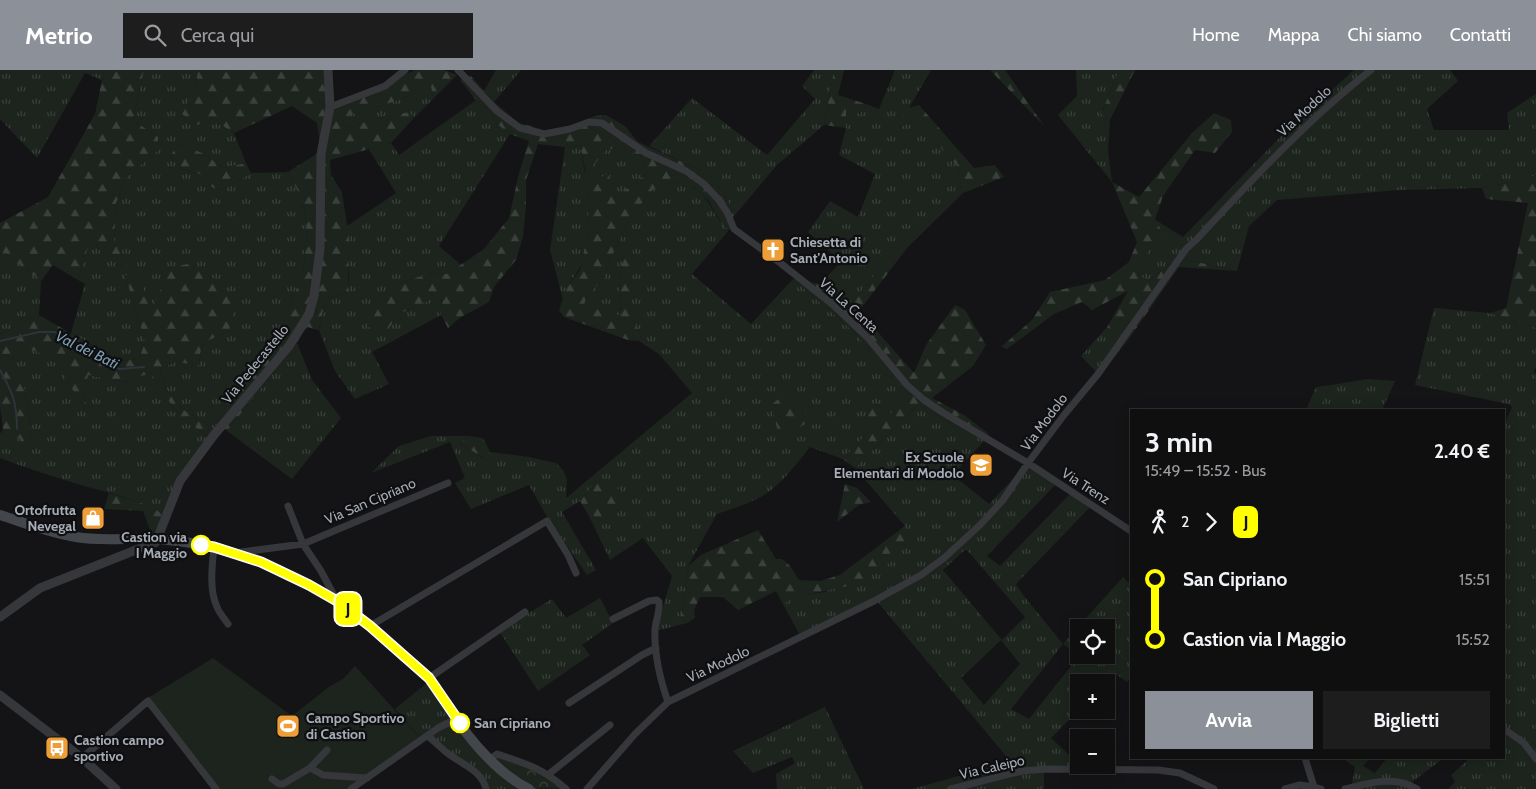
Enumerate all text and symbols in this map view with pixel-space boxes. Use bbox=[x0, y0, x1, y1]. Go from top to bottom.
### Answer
search box bbox=[123, 13, 473, 58]
text: Metrio bbox=[25, 21, 93, 50]
icon: search bbox=[141, 21, 169, 49]
text: Cerca qui bbox=[181, 24, 254, 47]
text: Home bbox=[1192, 24, 1240, 46]
text: Mappa bbox=[1268, 24, 1320, 46]
text: Chi siamo bbox=[1348, 24, 1422, 46]
text: Contatti bbox=[1450, 24, 1511, 46]
street label: Via Modolo bbox=[1273, 81, 1335, 141]
place label: Chiesetta di Sant'Antonio bbox=[790, 233, 868, 267]
church icon: Chiesetta di Sant'Antonio bbox=[760, 237, 786, 263]
street label: Via La Centa bbox=[816, 274, 883, 337]
street label: Via Pedecastello bbox=[218, 320, 293, 407]
water label: Val dei Bati bbox=[52, 327, 122, 373]
street label: Via Modolo bbox=[1017, 389, 1072, 454]
text: 3 min bbox=[1145, 425, 1213, 459]
text: 2.40 € bbox=[1434, 440, 1490, 463]
place label: Ex Scuole Elementari di Modolo bbox=[834, 448, 964, 482]
school or university icon: Ex Scuole Elementari di Modolo bbox=[968, 452, 994, 478]
text: 15:49 – 15:52 · Bus bbox=[1145, 461, 1266, 480]
street label: Via Trenz bbox=[1058, 464, 1114, 508]
street label: Via San Cipriano bbox=[322, 474, 419, 528]
place label: Ortofrutta Nevegal bbox=[14, 501, 76, 535]
shop icon: Ortofrutta Nevegal bbox=[80, 505, 106, 531]
icon: walk bbox=[1145, 508, 1173, 536]
icon: forward bbox=[1197, 508, 1225, 536]
text: J bbox=[1243, 511, 1248, 533]
text: 2 bbox=[1181, 512, 1189, 531]
place label: Castion via I Maggio bbox=[121, 528, 187, 562]
marker: Castion via I Maggio bbox=[191, 535, 211, 555]
text: San Cipriano bbox=[1183, 568, 1287, 591]
text: 15:51 bbox=[1459, 570, 1490, 589]
line badge: J bbox=[332, 593, 364, 625]
text: J bbox=[345, 598, 351, 620]
map controls bbox=[1070, 619, 1115, 774]
button: locate bbox=[1070, 619, 1115, 664]
text: Castion via I Maggio bbox=[1183, 628, 1346, 651]
text: 15:52 bbox=[1456, 630, 1490, 649]
street label: Via Modolo bbox=[684, 641, 753, 686]
button: + bbox=[1070, 674, 1115, 719]
button: Avvia bbox=[1145, 691, 1313, 749]
button: Biglietti bbox=[1323, 691, 1490, 749]
place label: Campo Sportivo di Castion bbox=[306, 709, 404, 743]
sports icon: Campo Sportivo di Castion bbox=[275, 713, 301, 739]
marker: San Cipriano bbox=[450, 713, 470, 733]
place label: San Cipriano bbox=[474, 714, 551, 732]
button: − bbox=[1070, 729, 1115, 774]
place label: Castion campo sportivo bbox=[74, 731, 164, 765]
bus stop icon: Castion campo sportivo bbox=[44, 735, 70, 761]
street label: Via Caleipo bbox=[958, 751, 1027, 783]

